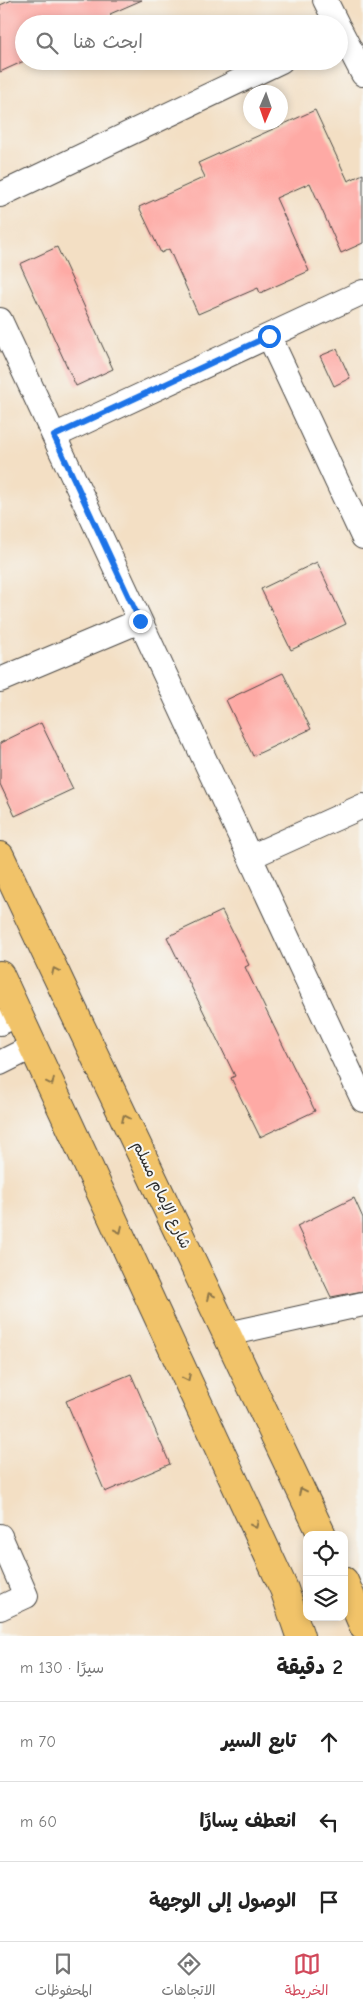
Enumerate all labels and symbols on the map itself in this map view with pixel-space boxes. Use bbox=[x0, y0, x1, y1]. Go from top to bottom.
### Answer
north arrow bbox=[243, 85, 288, 130]
route start bbox=[258, 325, 281, 348]
route end bbox=[129, 610, 152, 633]
one-way arrow bbox=[51, 967, 61, 976]
one-way arrow bbox=[45, 1077, 55, 1086]
one-way arrow bbox=[121, 1114, 131, 1123]
street label: شارع الإمام مسلم bbox=[127, 1138, 195, 1253]
one-way arrow bbox=[113, 1225, 124, 1234]
one-way arrow bbox=[205, 1292, 216, 1301]
one-way arrow bbox=[181, 1373, 192, 1382]
one-way arrow bbox=[297, 1487, 308, 1496]
one-way arrow bbox=[249, 1520, 259, 1529]

